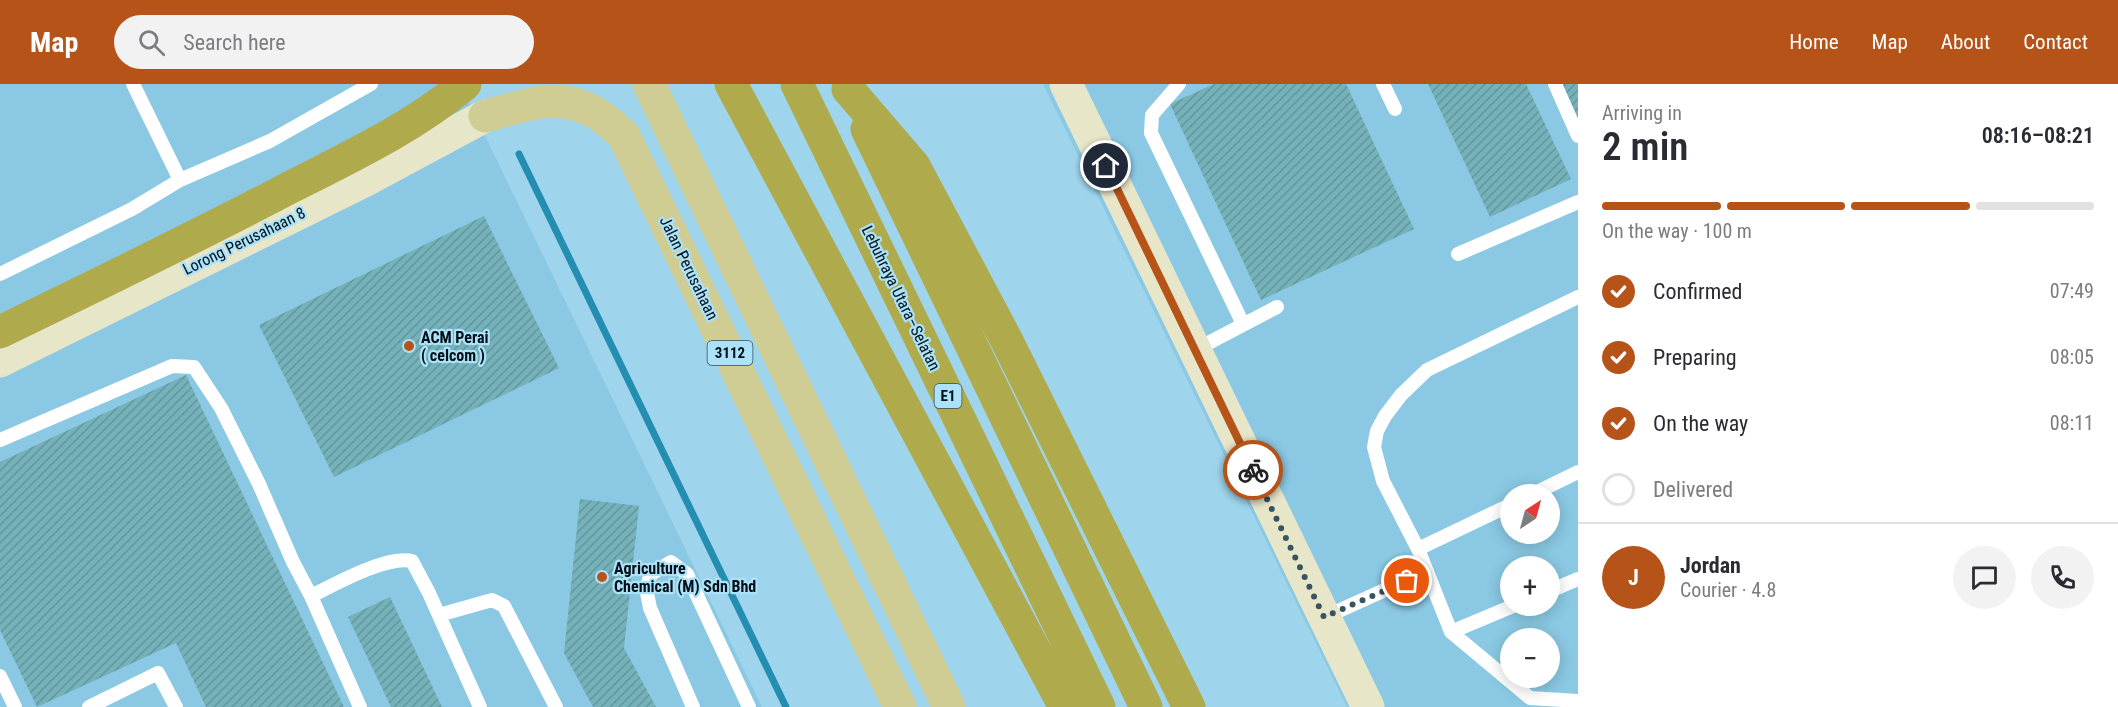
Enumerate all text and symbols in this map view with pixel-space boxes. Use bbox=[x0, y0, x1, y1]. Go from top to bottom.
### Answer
search box bbox=[114, 15, 534, 69]
text: Map bbox=[30, 26, 78, 59]
icon: search bbox=[135, 26, 168, 59]
text: Search here bbox=[183, 30, 286, 55]
text: Home bbox=[1789, 30, 1839, 54]
text: Map bbox=[1872, 30, 1908, 54]
text: About bbox=[1941, 30, 1990, 54]
text: Contact bbox=[2023, 30, 2088, 54]
text: Arriving in bbox=[1602, 101, 1682, 125]
text: 08:16–08:21 bbox=[1982, 123, 2094, 148]
text: 2 min bbox=[1602, 124, 1688, 170]
pin bbox=[1080, 140, 1131, 191]
icon: home bbox=[1089, 149, 1122, 182]
street label: Lorong Perusahaan 8 bbox=[180, 203, 308, 279]
street label: Jalan Perusahaan bbox=[656, 213, 722, 323]
text: On the way · 100 m bbox=[1602, 219, 1752, 243]
street label: Lebuhraya Utara–Selatan bbox=[858, 223, 944, 373]
icon: check bbox=[1602, 275, 1635, 308]
text: Confirmed bbox=[1653, 279, 1742, 304]
text: 07:49 bbox=[2050, 279, 2094, 303]
place label: ACM Perai ( celcom ) bbox=[421, 328, 489, 365]
marker: ACM Perai ( celcom ) bbox=[402, 339, 416, 353]
road number: 3112 bbox=[708, 341, 752, 365]
icon: check bbox=[1602, 341, 1635, 374]
text: Preparing bbox=[1653, 345, 1737, 370]
text: 08:05 bbox=[2050, 345, 2094, 369]
road number: E1 bbox=[934, 384, 962, 408]
icon: check bbox=[1602, 407, 1635, 440]
text: On the way bbox=[1653, 411, 1748, 436]
text: 08:11 bbox=[2050, 411, 2094, 435]
courier bbox=[1223, 440, 1283, 500]
icon: bike bbox=[1237, 454, 1270, 487]
text: Delivered bbox=[1653, 477, 1733, 502]
north arrow bbox=[1500, 484, 1560, 544]
map controls bbox=[1500, 484, 1560, 688]
button: chat bbox=[1953, 546, 2016, 609]
button: phone bbox=[2031, 546, 2094, 609]
text: Jordan bbox=[1680, 553, 1741, 578]
pin bbox=[1381, 555, 1432, 606]
button: + bbox=[1500, 556, 1560, 616]
place label: Agriculture Chemical (M) Sdn Bhd bbox=[614, 559, 756, 596]
icon: bag bbox=[1390, 564, 1423, 597]
text: J bbox=[1628, 565, 1639, 590]
marker: Agriculture Chemical (M) Sdn Bhd bbox=[595, 570, 609, 584]
text: Courier · 4.8 bbox=[1680, 578, 1776, 602]
button: − bbox=[1500, 628, 1560, 688]

